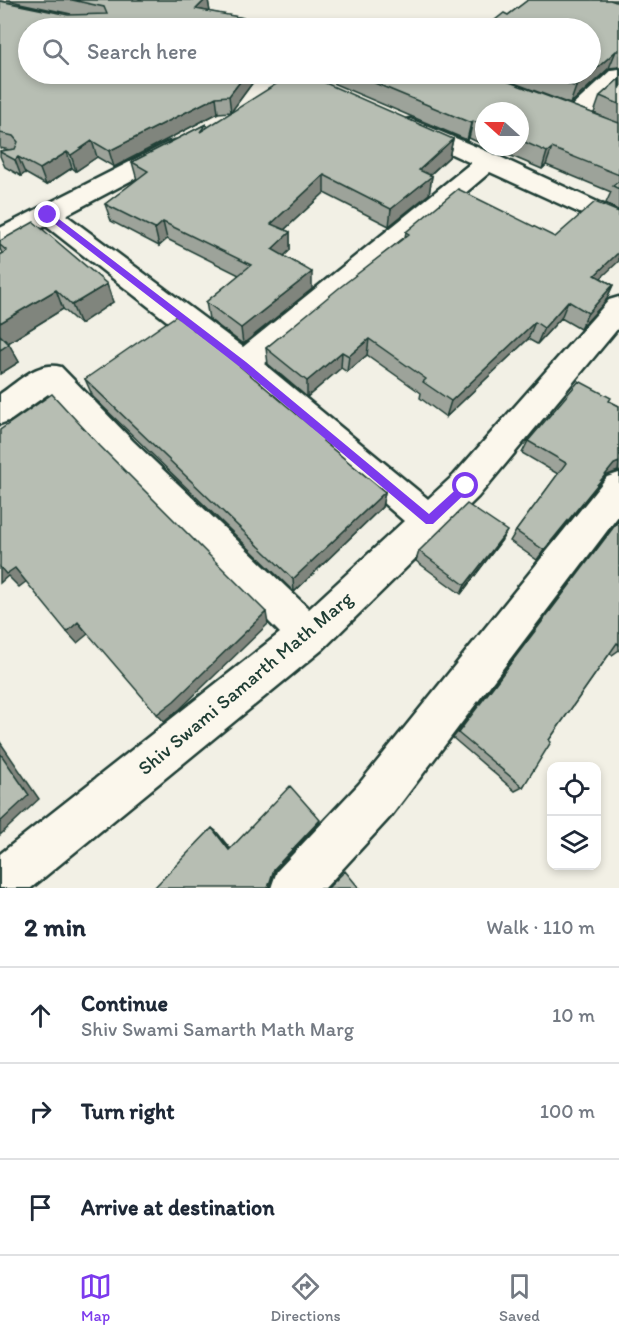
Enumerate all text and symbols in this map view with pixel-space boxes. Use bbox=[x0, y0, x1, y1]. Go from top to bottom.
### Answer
search box bbox=[18, 18, 601, 84]
icon: search bbox=[39, 35, 72, 68]
text: Search here bbox=[87, 38, 197, 65]
north arrow bbox=[475, 102, 529, 156]
route end bbox=[34, 201, 60, 227]
route start bbox=[452, 472, 478, 498]
street label: Shiv Swami Samarth Math Marg bbox=[133, 586, 358, 780]
map controls bbox=[547, 762, 601, 870]
button: locate bbox=[547, 762, 601, 816]
button: layers bbox=[547, 816, 601, 870]
text: 2 min bbox=[24, 911, 86, 943]
text: Walk · 110 m bbox=[486, 915, 595, 939]
text: Continue bbox=[81, 990, 168, 1017]
icon: ahead bbox=[24, 999, 57, 1032]
text: 10 m bbox=[552, 1003, 595, 1027]
text: Shiv Swami Samarth Math Marg bbox=[81, 1017, 354, 1041]
icon: right bbox=[24, 1095, 57, 1128]
text: Turn right bbox=[81, 1098, 175, 1125]
text: 100 m bbox=[540, 1099, 595, 1123]
icon: arrive bbox=[24, 1191, 57, 1224]
text: Arrive at destination bbox=[81, 1194, 275, 1221]
tab: Map bbox=[79, 1270, 112, 1325]
tab: Directions bbox=[270, 1270, 341, 1325]
tab: Saved bbox=[499, 1270, 540, 1325]

